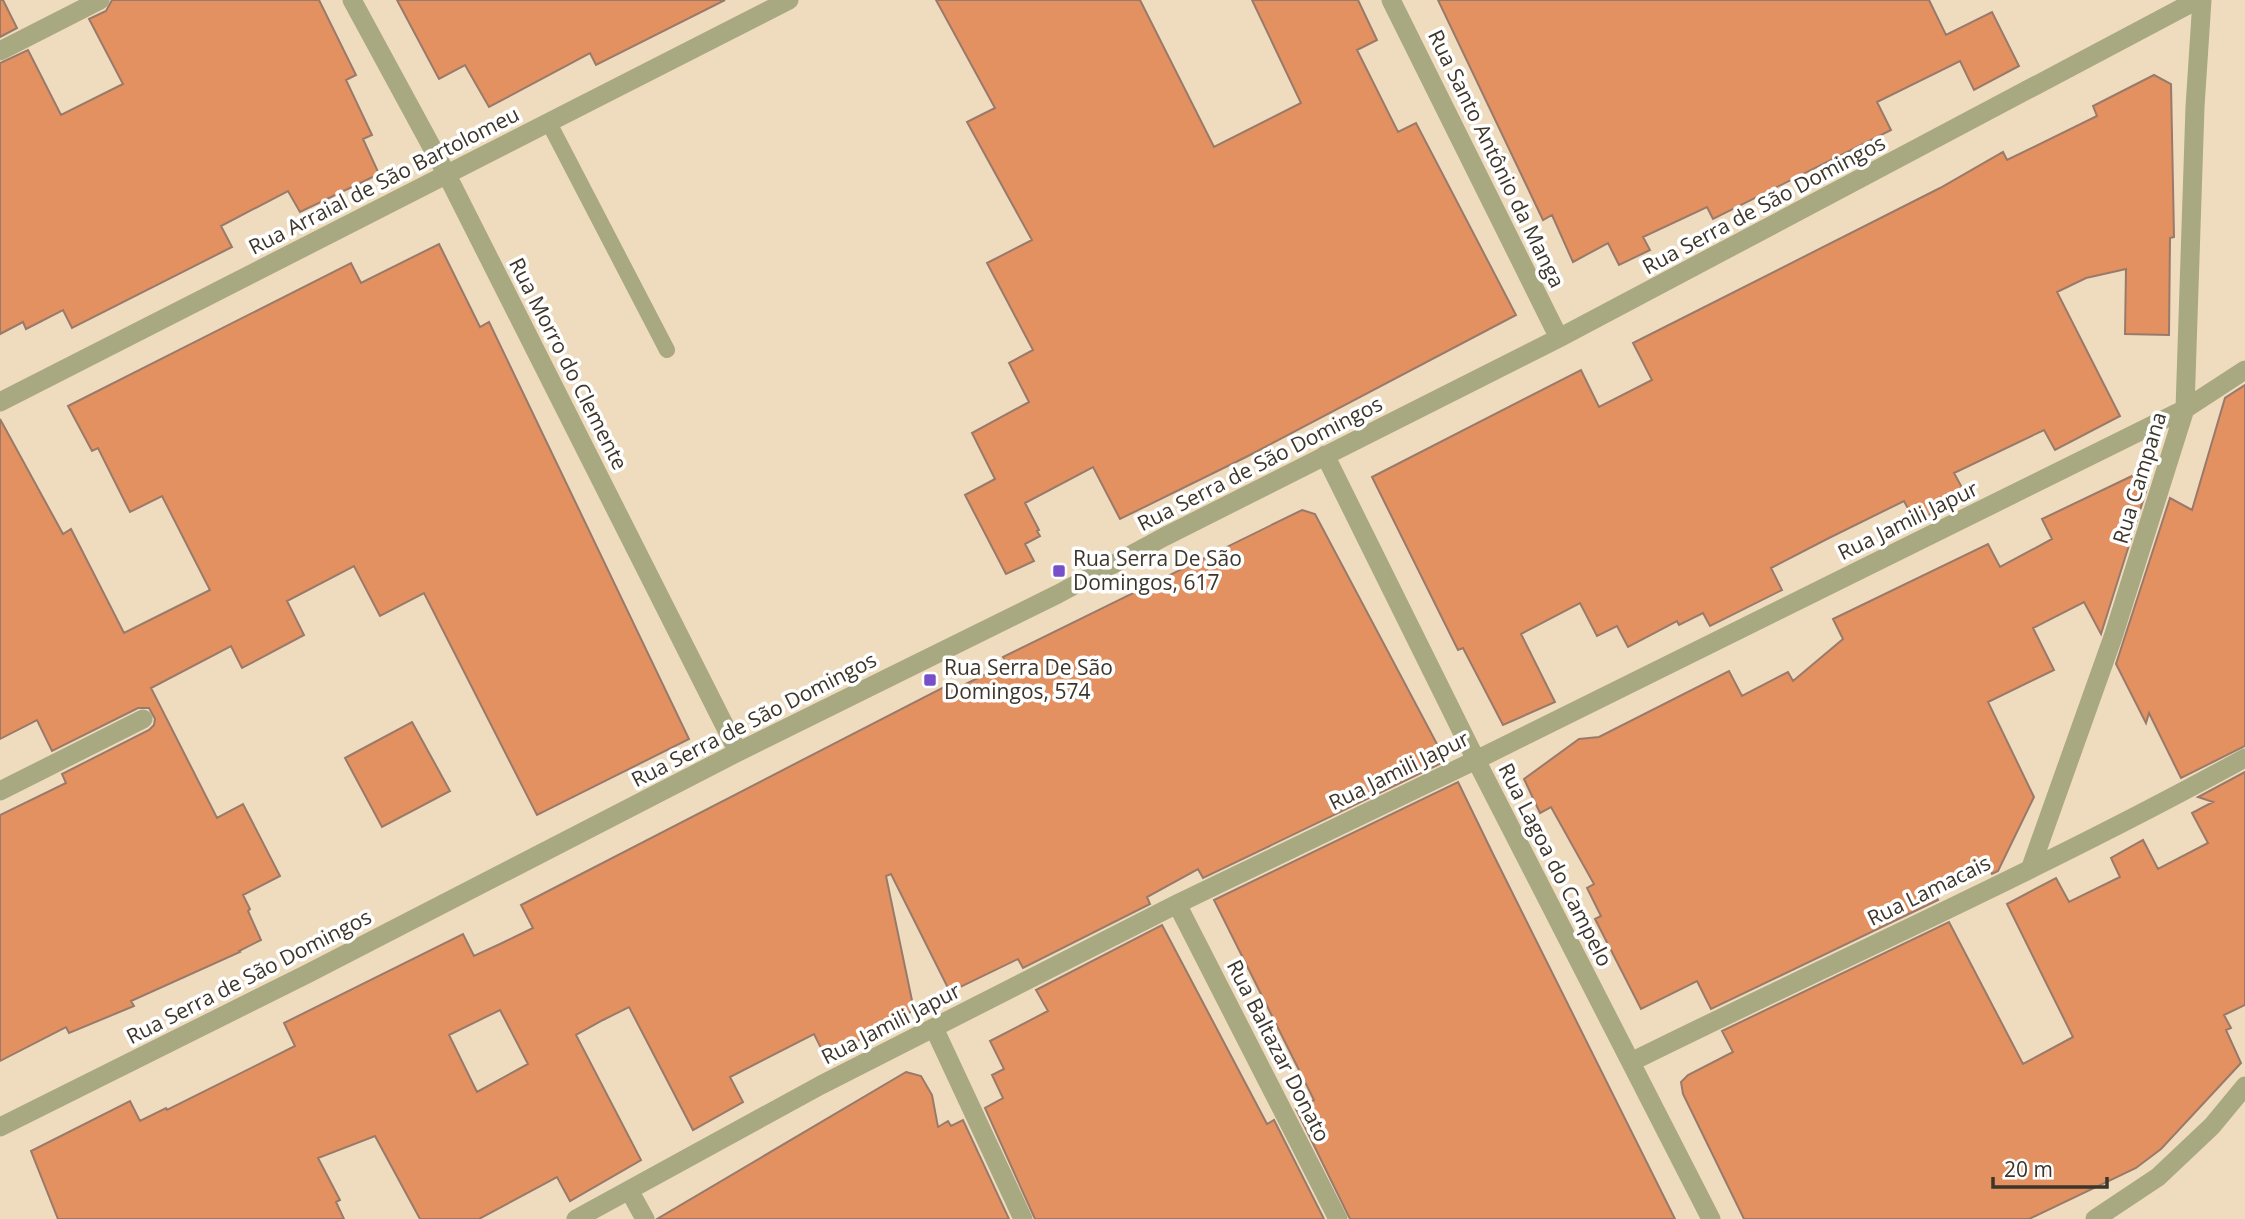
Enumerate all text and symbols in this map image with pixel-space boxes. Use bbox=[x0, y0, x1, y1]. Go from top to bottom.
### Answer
street label: Rua Santo Antônio da Manga bbox=[1422, 25, 1572, 292]
street label: Rua Arraial de São Bartolomeu bbox=[243, 100, 524, 261]
street label: Rua Serra de São Domingos bbox=[1637, 128, 1890, 280]
street label: Rua Morro do Clemente bbox=[503, 253, 635, 474]
street label: Rua Serra de São Domingos bbox=[1132, 389, 1387, 537]
street label: Rua Campana bbox=[2106, 408, 2172, 547]
street label: Rua Jamili Japur bbox=[1833, 474, 1983, 566]
place label: Rua Serra De São Domingos, 617 bbox=[1073, 544, 1242, 596]
marker: Rua Serra De São Domingos, 617 bbox=[1051, 563, 1067, 579]
street label: Rua Serra de São Domingos bbox=[626, 645, 881, 793]
place label: Rua Serra De São Domingos, 574 bbox=[944, 653, 1113, 705]
marker: Rua Serra De São Domingos, 574 bbox=[922, 672, 938, 688]
street label: Rua Jamili Japur bbox=[1324, 724, 1474, 816]
street label: Rua Lagoa do Campelo bbox=[1492, 758, 1619, 971]
street label: Rua Lamacais bbox=[1862, 848, 1995, 932]
street label: Rua Serra de São Domingos bbox=[121, 902, 376, 1050]
street label: Rua Baltazar Donato bbox=[1221, 955, 1337, 1146]
street label: Rua Jamili Japur bbox=[816, 976, 965, 1070]
scale bar bbox=[1993, 1146, 2107, 1190]
text: 20 m bbox=[2004, 1155, 2053, 1183]

